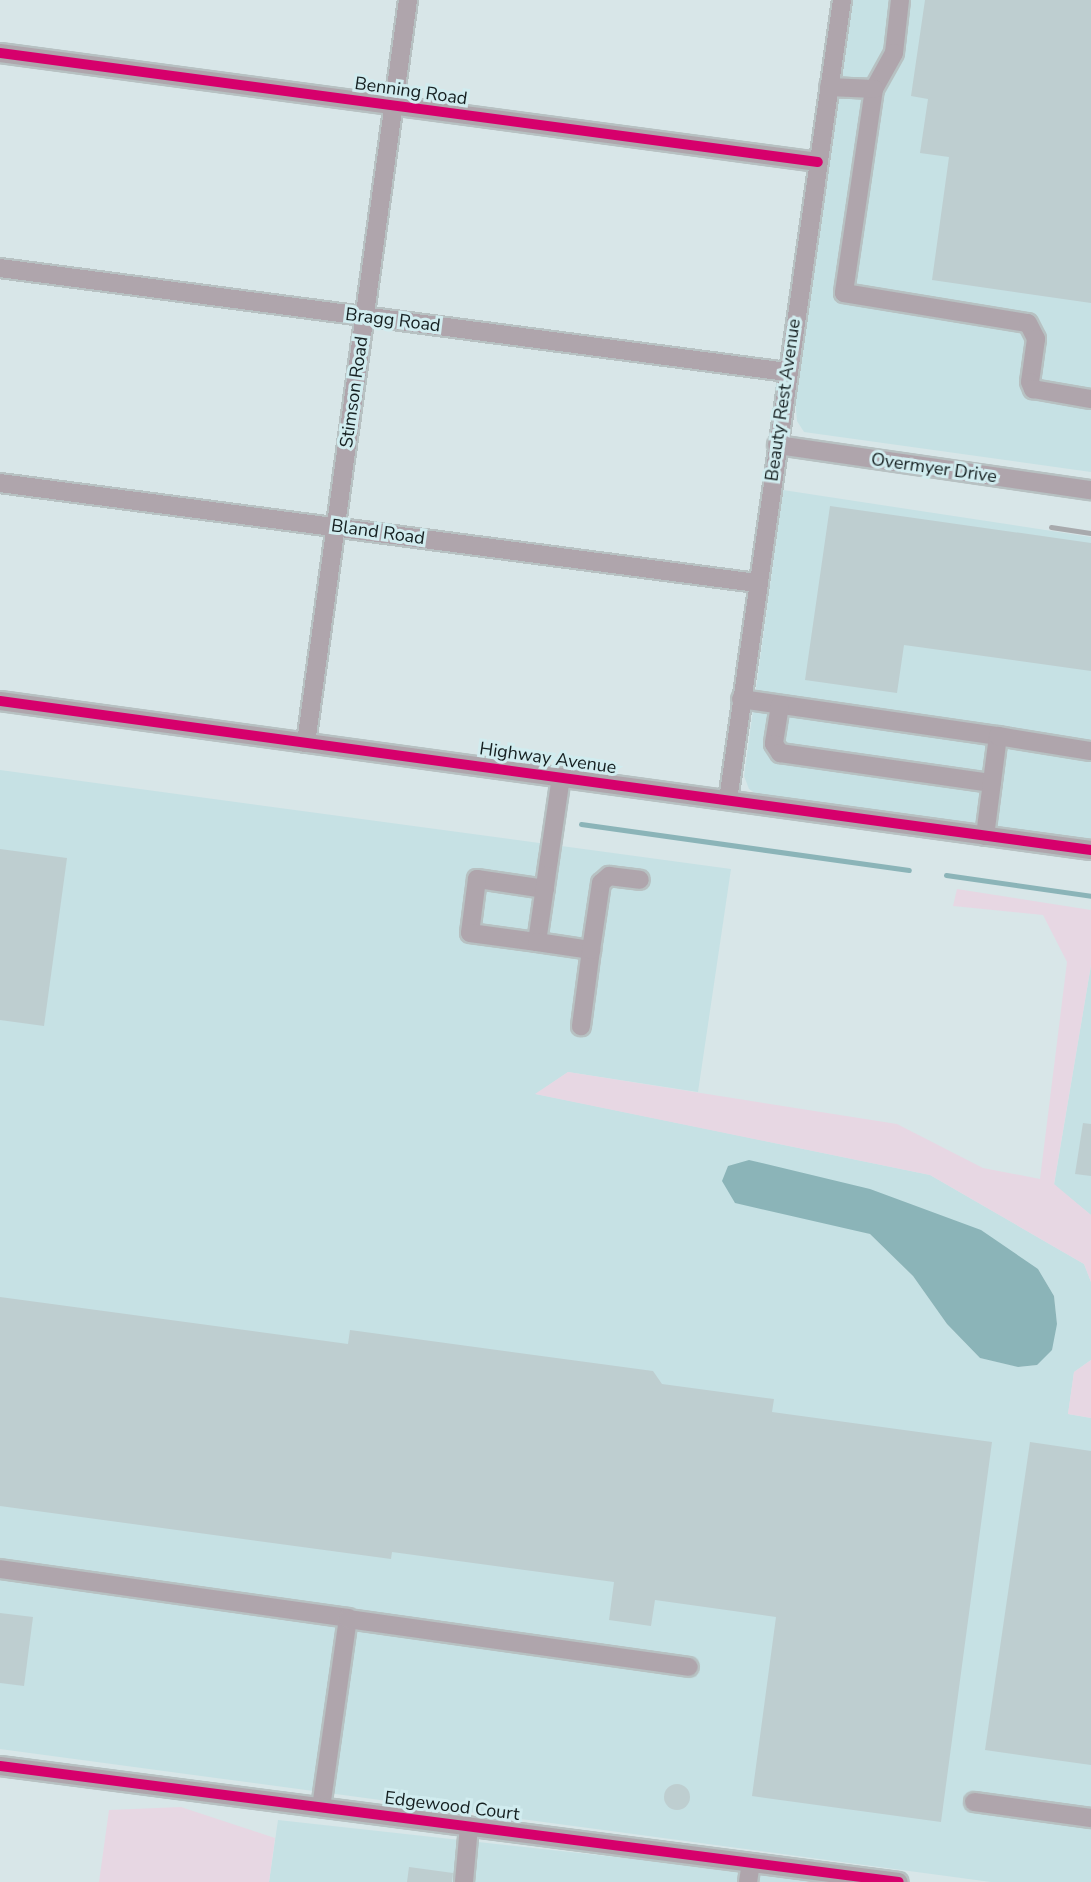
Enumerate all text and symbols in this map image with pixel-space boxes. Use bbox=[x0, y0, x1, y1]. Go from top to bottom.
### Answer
street label: Benning Road bbox=[353, 72, 469, 110]
street label: Bragg Road bbox=[344, 303, 442, 337]
street label: Beauty Rest Avenue bbox=[761, 317, 805, 483]
street label: Stimson Road bbox=[335, 335, 373, 449]
street label: Overmyer Drive bbox=[870, 448, 998, 488]
street label: Bland Road bbox=[330, 515, 426, 549]
street label: Highway Avenue bbox=[478, 738, 618, 778]
street label: Edgewood Court bbox=[383, 1787, 521, 1825]

